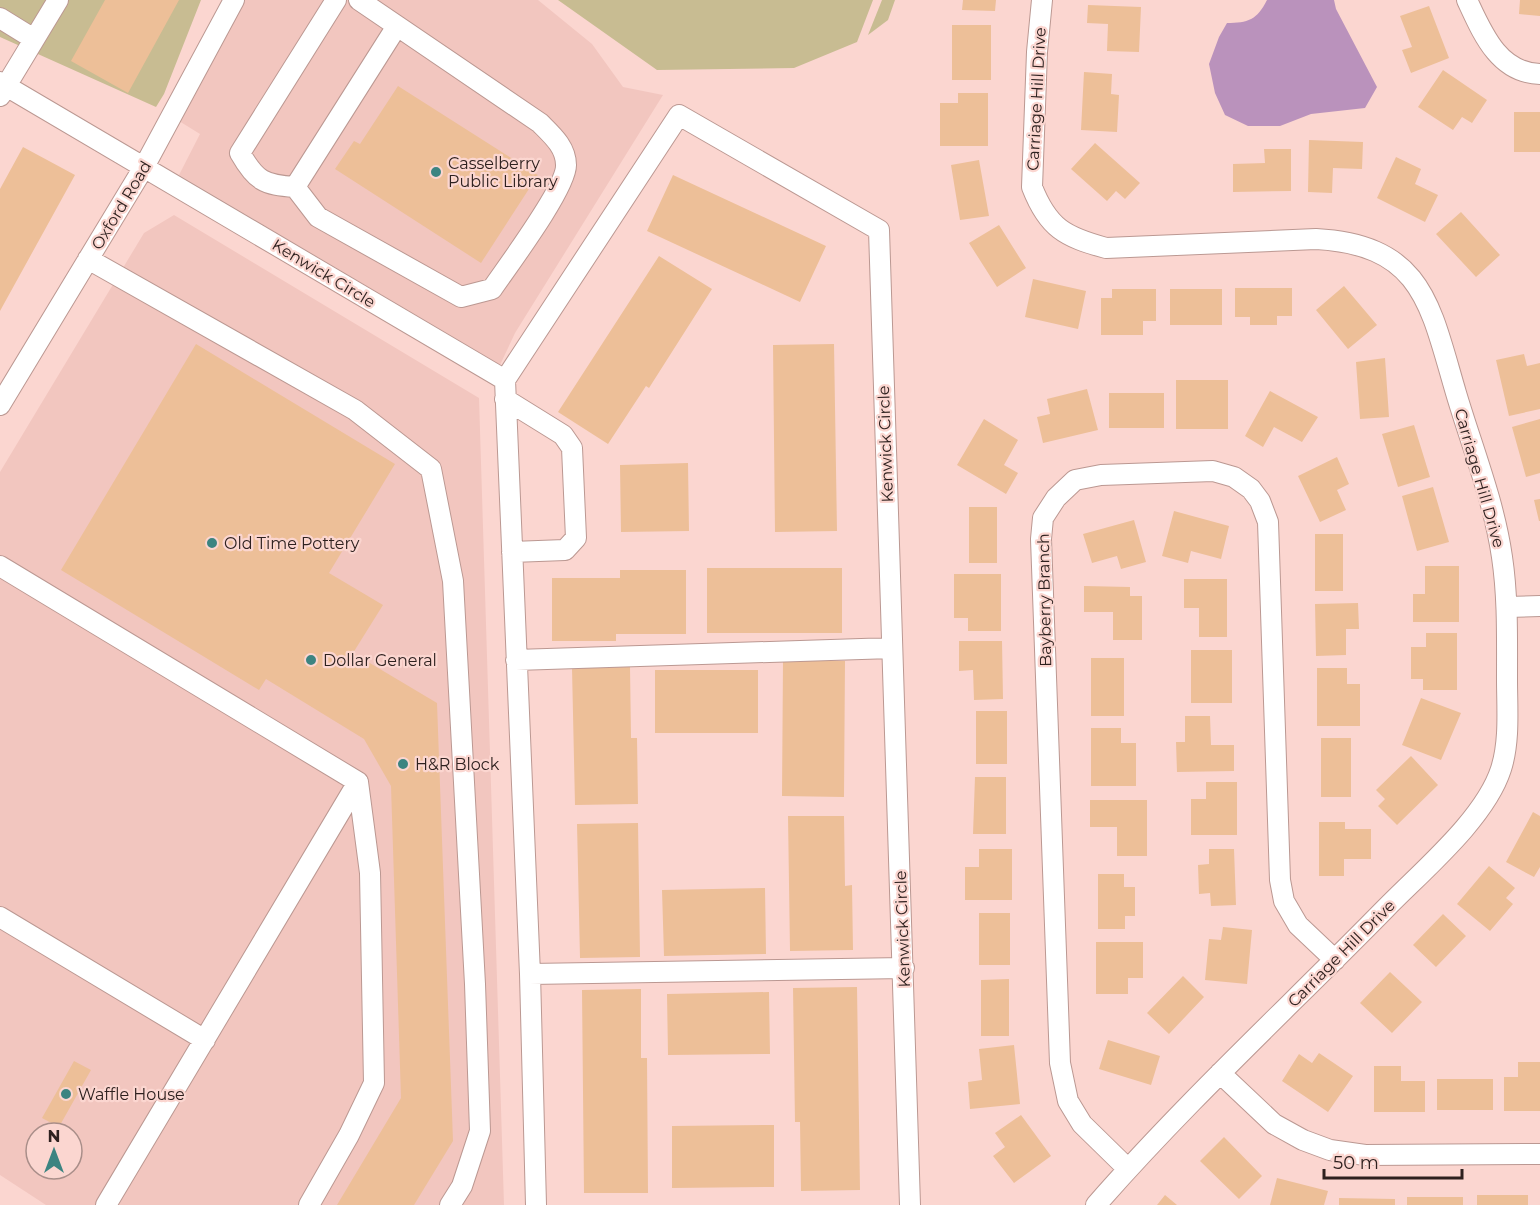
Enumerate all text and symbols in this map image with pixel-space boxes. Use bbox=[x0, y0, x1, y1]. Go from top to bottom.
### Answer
street label: Carriage Hill Drive bbox=[1023, 27, 1050, 171]
place label: Casselberry Public Library bbox=[448, 154, 558, 191]
street label: Oxford Road bbox=[87, 157, 155, 253]
marker: Casselberry Public Library bbox=[429, 165, 443, 179]
street label: Kenwick Circle bbox=[269, 235, 379, 312]
street label: Kenwick Circle bbox=[874, 385, 897, 503]
street label: Carriage Hill Drive bbox=[1451, 406, 1508, 550]
street label: Bayberry Branch bbox=[1034, 533, 1055, 667]
place label: Old Time Pottery bbox=[224, 534, 360, 553]
marker: Old Time Pottery bbox=[205, 536, 219, 550]
place label: Dollar General bbox=[323, 651, 437, 670]
marker: Dollar General bbox=[304, 653, 318, 667]
place label: H&R Block bbox=[415, 755, 500, 774]
marker: H&R Block bbox=[396, 757, 410, 771]
street label: Kenwick Circle bbox=[891, 870, 914, 988]
street label: Carriage Hill Drive bbox=[1284, 896, 1399, 1011]
place label: Waffle House bbox=[78, 1085, 185, 1104]
marker: Waffle House bbox=[59, 1087, 73, 1101]
north arrow bbox=[24, 1121, 84, 1181]
text: N bbox=[48, 1127, 60, 1146]
scale bar bbox=[1324, 1142, 1462, 1180]
text: 50 m bbox=[1333, 1152, 1379, 1174]

